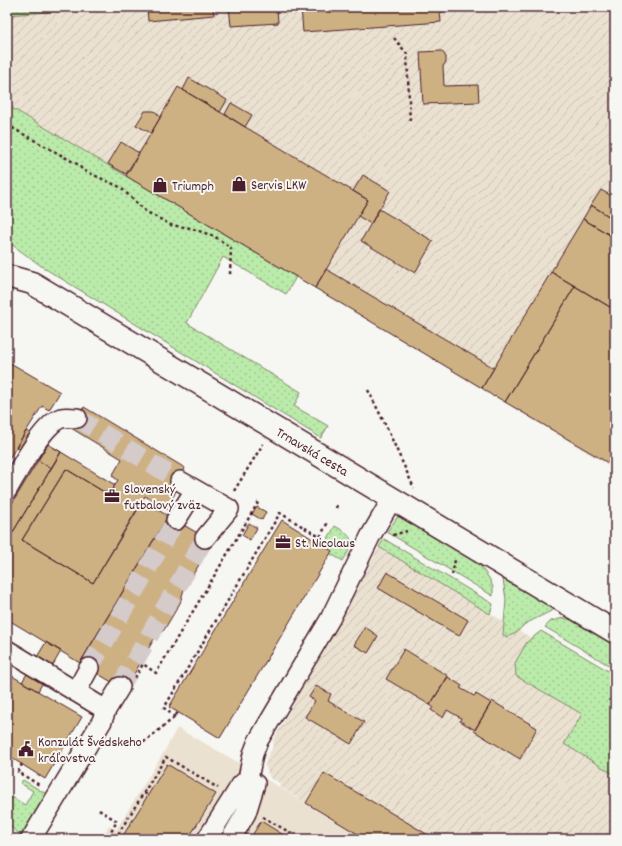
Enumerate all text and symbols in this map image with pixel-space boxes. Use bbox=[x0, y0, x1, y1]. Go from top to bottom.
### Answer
shop icon: Servis LKW bbox=[230, 175, 248, 193]
shop icon: Triumph bbox=[151, 176, 169, 194]
place label: Servis LKW bbox=[251, 176, 307, 196]
place label: Triumph bbox=[172, 177, 214, 197]
street label: Trnavská cesta bbox=[272, 423, 352, 482]
place label: Slovenský futbalový zväz bbox=[124, 480, 201, 516]
office icon: Slovenský futbalový zväz bbox=[103, 487, 121, 505]
office icon: St. Nicolaus bbox=[274, 533, 292, 551]
place label: St. Nicolaus bbox=[295, 534, 355, 554]
place label: Konzulát Švédskeho kráľovstva bbox=[38, 733, 142, 769]
public building icon: Konzulát Švédskeho kráľovstva bbox=[17, 740, 35, 758]

